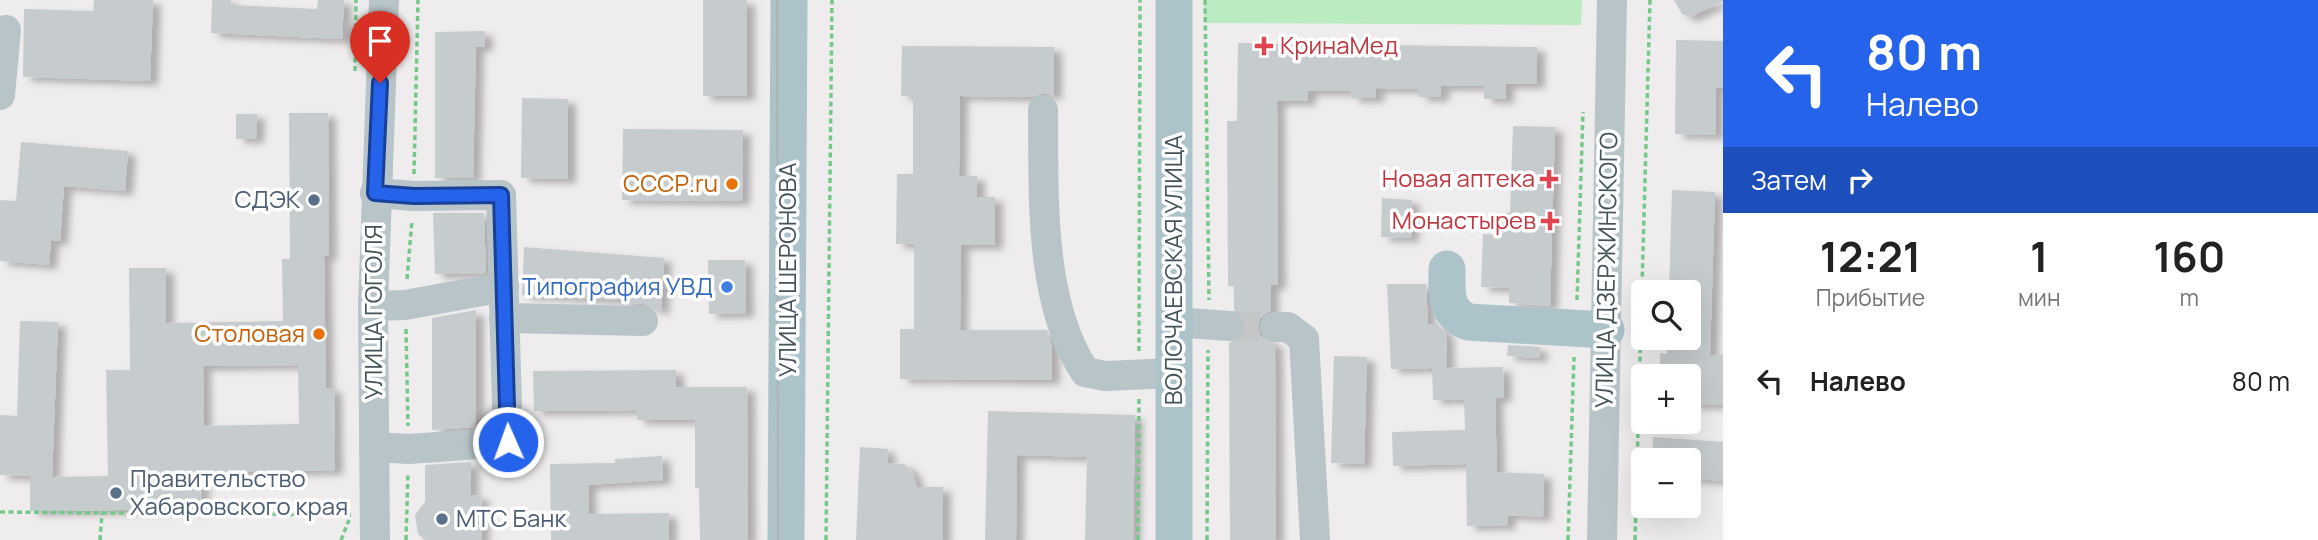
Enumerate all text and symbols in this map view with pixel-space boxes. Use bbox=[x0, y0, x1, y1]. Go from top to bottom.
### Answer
pin bbox=[350, 11, 410, 83]
text: 80 m bbox=[1866, 18, 1982, 85]
icon: arrive bbox=[361, 22, 399, 60]
place label: КринаМед bbox=[1280, 28, 1398, 61]
icon: left bbox=[1751, 28, 1842, 119]
marker: КринаМед bbox=[1254, 36, 1274, 56]
text: Налево bbox=[1866, 82, 1979, 126]
street label: УЛИЦА ДЗЕРЖИНСКОГО bbox=[1587, 132, 1624, 408]
street label: ВОЛОЧАЕВСКАЯ УЛИЦА bbox=[1156, 135, 1189, 405]
place label: Новая аптека bbox=[1382, 161, 1535, 194]
icon: right bbox=[1841, 161, 1879, 199]
text: Затем bbox=[1751, 162, 1827, 198]
street label: УЛИЦА ШЕРОНОВА bbox=[770, 163, 803, 377]
place label: СССР.ru bbox=[623, 166, 718, 199]
marker: Новая аптека bbox=[1541, 171, 1557, 187]
marker: СССР.ru bbox=[724, 176, 740, 192]
place label: СДЭК bbox=[234, 182, 301, 215]
marker: СДЭК bbox=[306, 192, 322, 208]
place label: Монастырев bbox=[1392, 203, 1536, 236]
marker: Монастырев bbox=[1542, 213, 1558, 229]
street label: УЛИЦА ГОГОЛЯ bbox=[356, 224, 389, 400]
text: 12:21 bbox=[1820, 227, 1921, 285]
text: 1 bbox=[2030, 227, 2048, 285]
text: 160 bbox=[2153, 227, 2225, 285]
place label: Типография УВД bbox=[522, 269, 713, 302]
marker: Типография УВД bbox=[719, 279, 735, 295]
map controls bbox=[1631, 280, 1701, 518]
button: search bbox=[1631, 280, 1701, 350]
text: Прибытие bbox=[1816, 281, 1925, 313]
text: мин bbox=[2018, 281, 2061, 313]
text: m bbox=[2179, 281, 2199, 313]
place label: Столовая bbox=[194, 316, 305, 349]
marker: Столовая bbox=[311, 326, 327, 342]
icon: left bbox=[1751, 362, 1789, 400]
text: Налево bbox=[1810, 363, 1906, 399]
text: 80 m bbox=[2232, 363, 2290, 399]
button: + bbox=[1631, 364, 1701, 434]
position arrow bbox=[471, 405, 545, 479]
button: − bbox=[1631, 448, 1701, 518]
place label: Правительство Хабаровского края bbox=[130, 461, 348, 522]
marker: Правительство Хабаровского края bbox=[108, 485, 124, 501]
place label: МТС Банк bbox=[456, 501, 567, 534]
marker: МТС Банк bbox=[434, 511, 450, 527]

